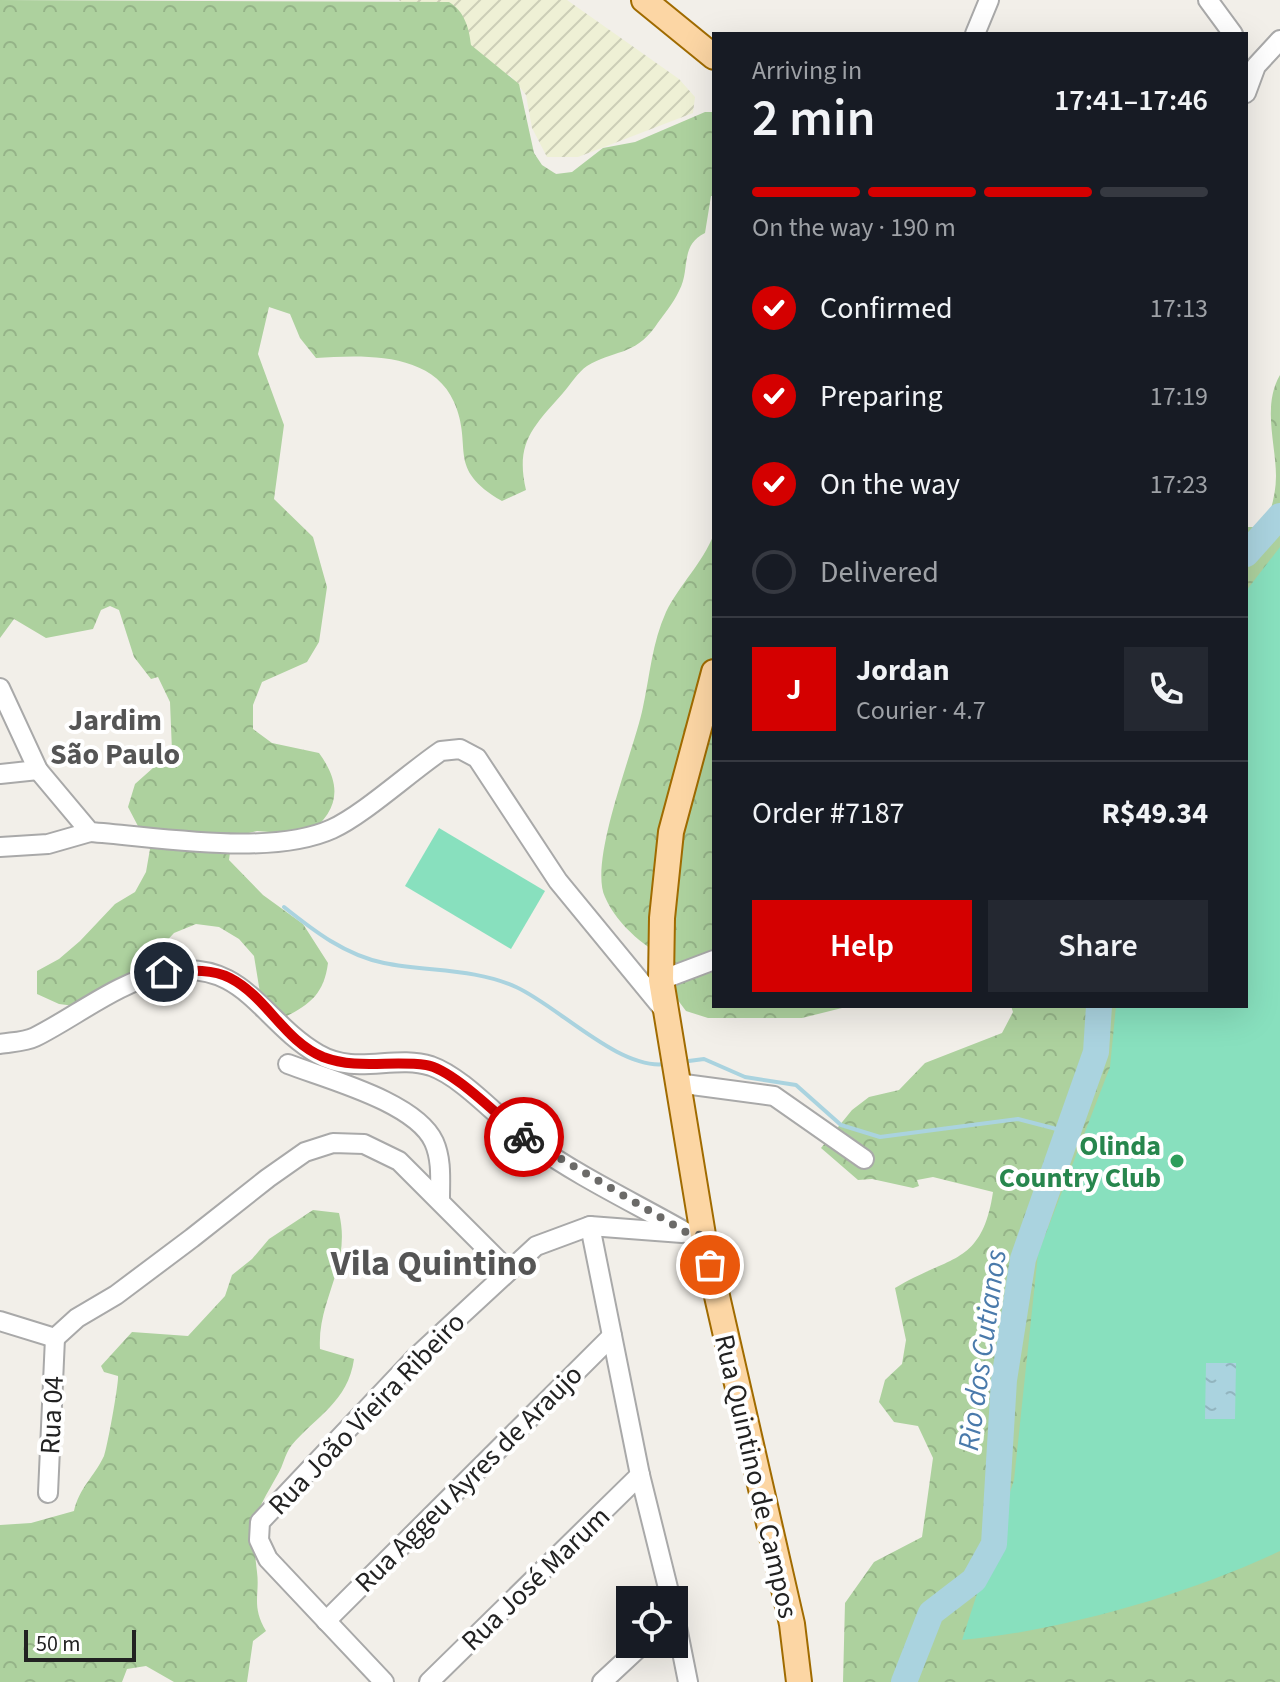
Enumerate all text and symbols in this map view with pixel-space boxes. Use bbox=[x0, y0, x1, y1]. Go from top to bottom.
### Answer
text: Arriving in bbox=[752, 52, 862, 89]
text: 17:41–17:46 bbox=[1054, 79, 1208, 122]
text: 2 min bbox=[752, 82, 876, 156]
text: On the way · 190 m bbox=[752, 209, 956, 246]
icon: check bbox=[752, 286, 796, 330]
text: Confirmed bbox=[820, 287, 953, 330]
text: 17:13 bbox=[1150, 290, 1208, 327]
icon: check bbox=[752, 374, 796, 418]
text: Preparing bbox=[820, 375, 943, 418]
text: 17:19 bbox=[1150, 378, 1208, 415]
icon: check bbox=[752, 462, 796, 506]
text: On the way bbox=[820, 463, 960, 506]
text: 17:23 bbox=[1150, 466, 1208, 503]
text: Delivered bbox=[820, 551, 939, 594]
button: phone bbox=[1124, 647, 1208, 731]
text: Jordan bbox=[856, 649, 950, 692]
text: J bbox=[786, 668, 802, 711]
text: Courier · 4.7 bbox=[856, 692, 986, 729]
district label: Jardim São Paulo bbox=[50, 699, 180, 776]
text: Order #7187 bbox=[752, 792, 905, 835]
text: R$49.34 bbox=[1101, 792, 1208, 835]
button: Help bbox=[752, 900, 972, 992]
button: Share bbox=[988, 900, 1208, 992]
pin bbox=[130, 938, 198, 1006]
icon: home bbox=[142, 950, 186, 994]
courier bbox=[484, 1097, 564, 1177]
icon: bike bbox=[502, 1115, 546, 1159]
place label: Olinda Country Club bbox=[999, 1126, 1161, 1198]
marker: Olinda Country Club bbox=[1168, 1152, 1186, 1170]
pin bbox=[676, 1231, 744, 1299]
district label: Vila Quintino bbox=[330, 1238, 537, 1289]
icon: bag bbox=[688, 1243, 732, 1287]
water label: Rio dos Cutianos bbox=[947, 1247, 1018, 1453]
street label: Rua João Vieira Ribeiro bbox=[259, 1303, 474, 1524]
street label: Rua Quintino de Campos bbox=[704, 1330, 808, 1622]
street label: Rua Aggeu Ayres de Araujo bbox=[346, 1356, 592, 1602]
street label: Rua 04 bbox=[30, 1375, 74, 1455]
street label: Rua José Marum bbox=[452, 1497, 619, 1660]
map controls bbox=[616, 1586, 688, 1658]
button: locate bbox=[616, 1586, 688, 1658]
scale bar bbox=[24, 1626, 136, 1662]
text: 50 m bbox=[36, 1628, 81, 1660]

